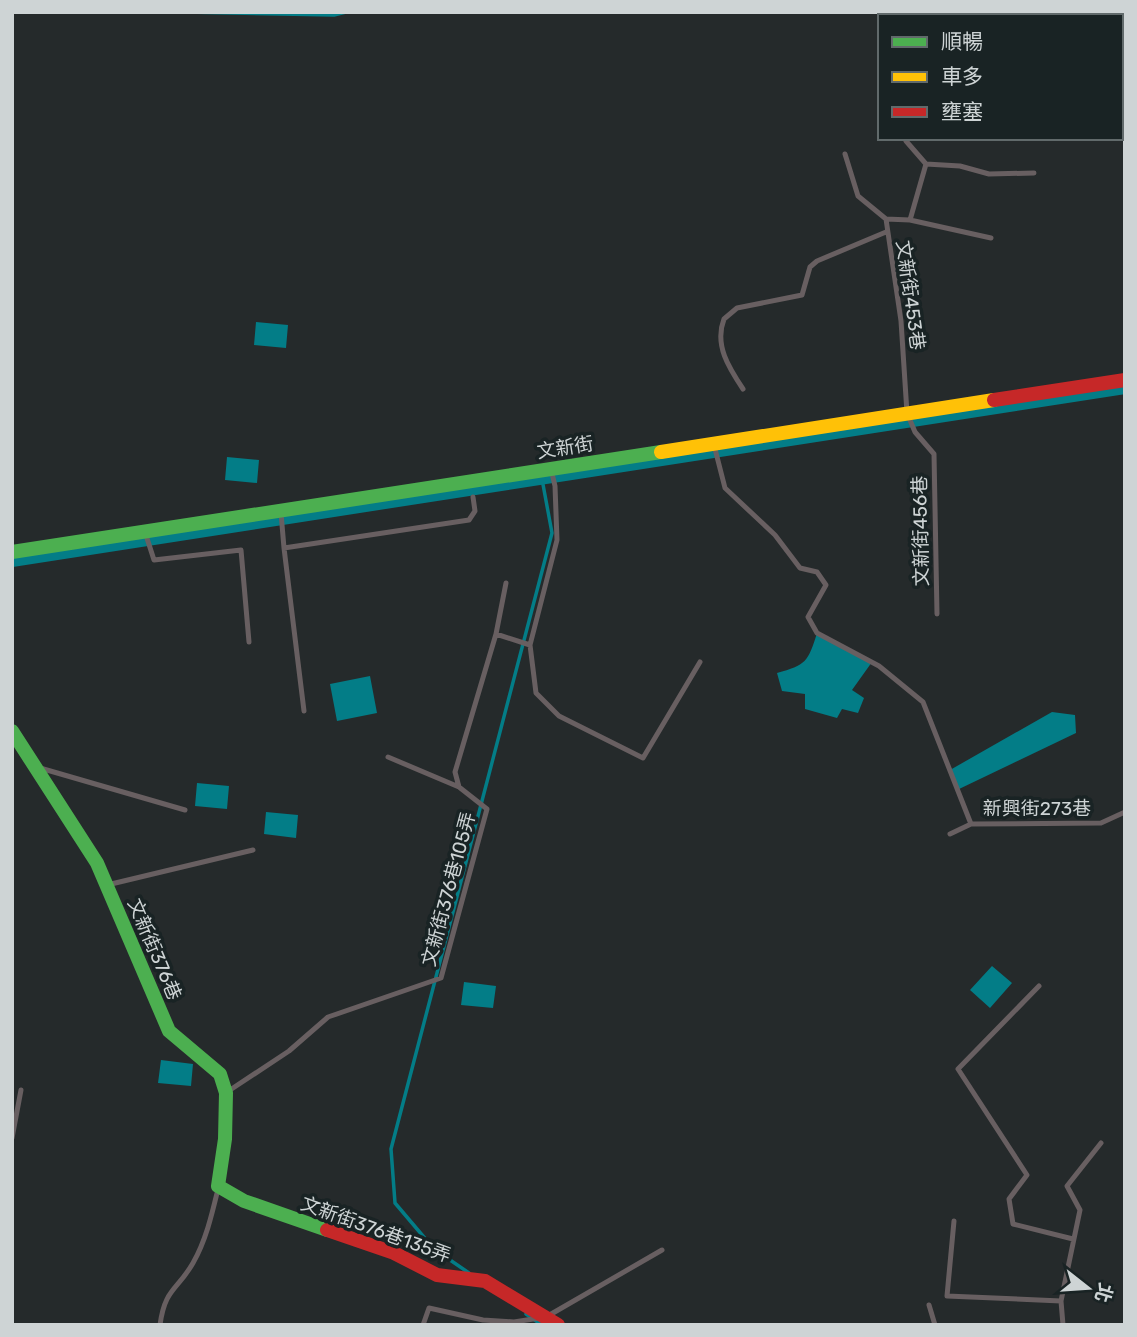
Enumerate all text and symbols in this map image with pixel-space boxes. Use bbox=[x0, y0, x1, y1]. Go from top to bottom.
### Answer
legend bbox=[878, 14, 1123, 140]
text: 順暢 bbox=[941, 29, 983, 54]
text: 車多 bbox=[941, 64, 983, 89]
text: 壅塞 bbox=[941, 99, 983, 124]
street label: 文新街453巷 bbox=[891, 239, 930, 351]
street label: 文新街 bbox=[535, 432, 595, 463]
street label: 文新街456巷 bbox=[908, 476, 933, 586]
street label: 新興街273巷 bbox=[983, 797, 1091, 820]
street label: 文新街376巷105弄 bbox=[417, 810, 480, 969]
street label: 文新街376巷 bbox=[123, 895, 186, 1003]
street label: 文新街376巷135弄 bbox=[298, 1192, 454, 1267]
north arrow bbox=[1053, 1253, 1123, 1323]
text: 北 bbox=[1090, 1280, 1118, 1305]

